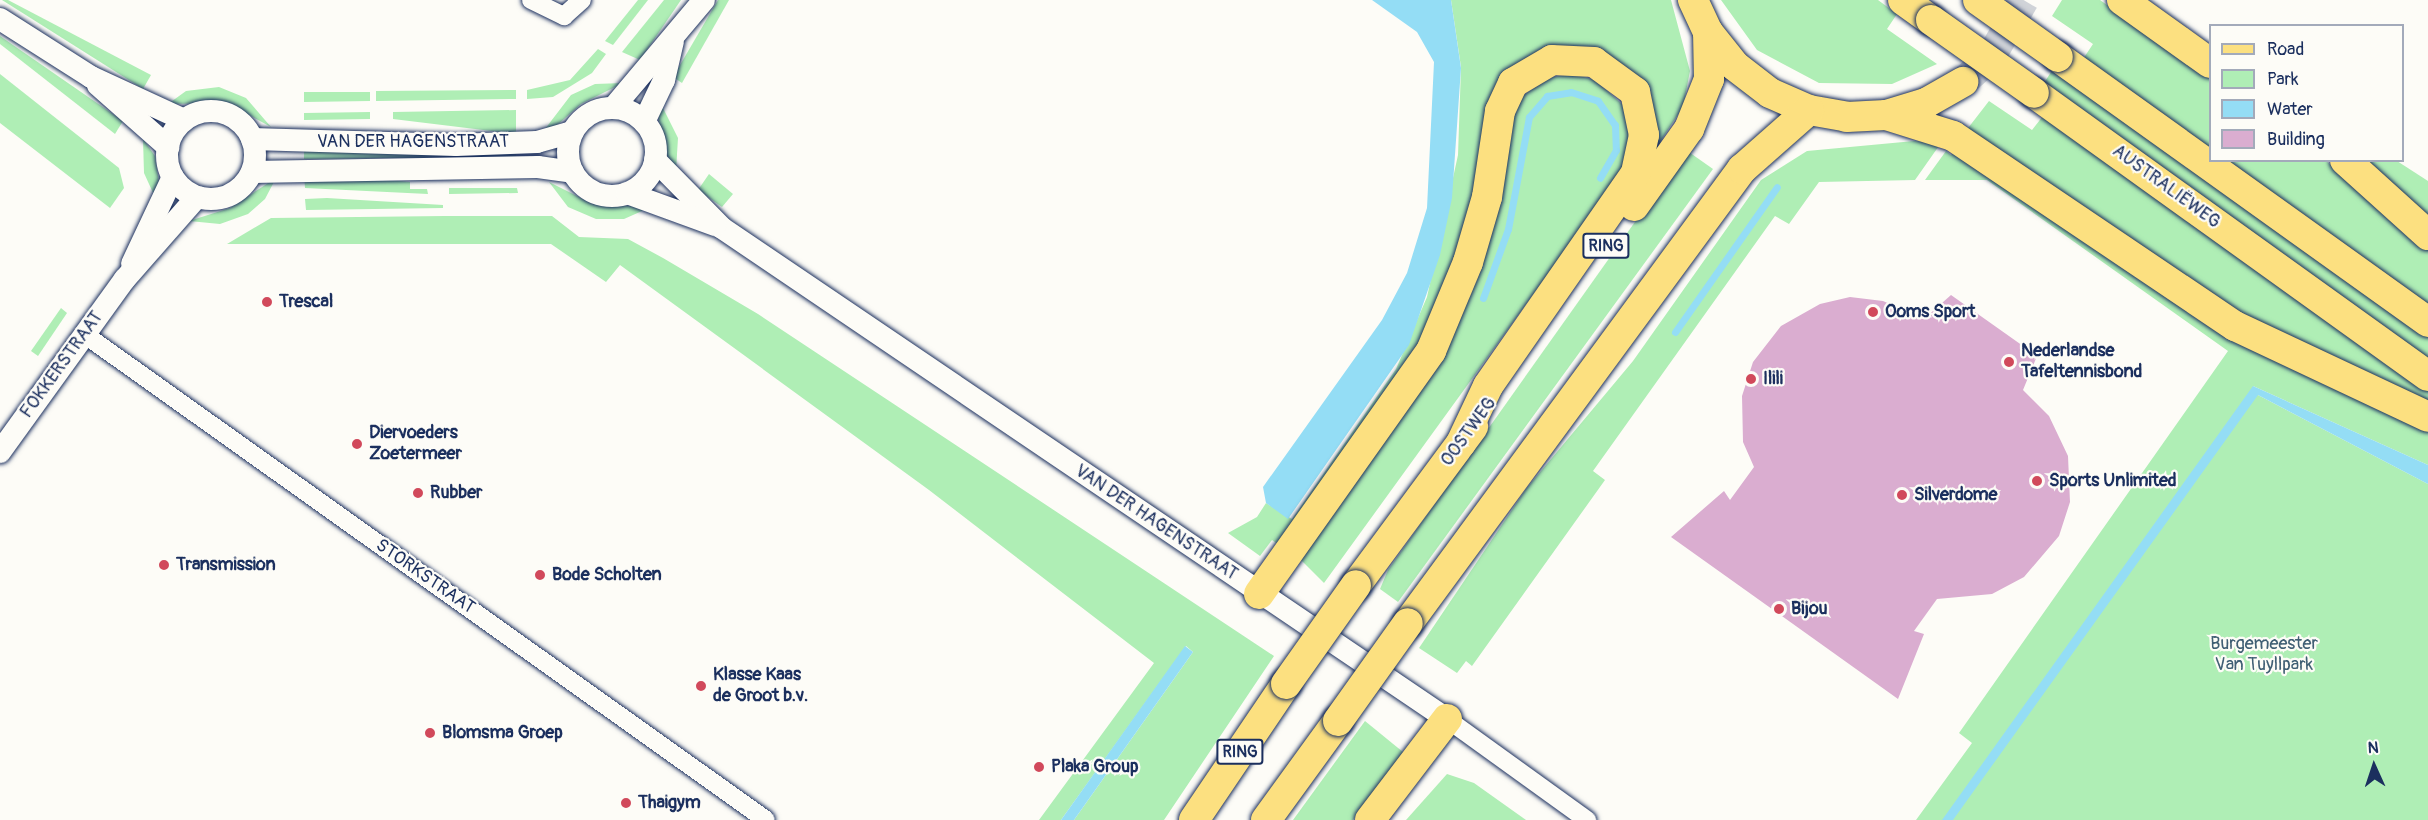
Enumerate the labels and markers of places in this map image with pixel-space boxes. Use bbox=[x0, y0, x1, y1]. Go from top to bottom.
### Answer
place label: Trescal bbox=[279, 291, 333, 313]
marker: Trescal bbox=[260, 295, 274, 309]
place label: Ooms Sport bbox=[1885, 301, 1976, 323]
marker: Ooms Sport bbox=[1866, 305, 1880, 319]
place label: Nederlandse Tafeltennisbond bbox=[2021, 341, 2142, 384]
marker: Nederlandse Tafeltennisbond bbox=[2002, 355, 2016, 369]
place label: Ilili bbox=[1763, 368, 1783, 390]
marker: Ilili bbox=[1744, 372, 1758, 386]
place label: Diervoeders Zoetermeer bbox=[369, 423, 462, 466]
marker: Diervoeders Zoetermeer bbox=[350, 437, 364, 451]
place label: Sports Unlimited bbox=[2049, 470, 2177, 492]
marker: Sports Unlimited bbox=[2030, 474, 2044, 488]
place label: Rubber bbox=[430, 482, 482, 504]
place label: Silverdome bbox=[1914, 484, 1997, 506]
marker: Rubber bbox=[411, 486, 425, 500]
marker: Silverdome bbox=[1895, 488, 1909, 502]
place label: Transmission bbox=[176, 554, 276, 576]
marker: Transmission bbox=[157, 558, 171, 572]
place label: Bode Scholten bbox=[552, 564, 662, 586]
marker: Bode Scholten bbox=[533, 568, 547, 582]
place label: Bijou bbox=[1791, 598, 1828, 620]
marker: Bijou bbox=[1772, 602, 1786, 616]
place label: Klasse Kaas de Groot b.v. bbox=[713, 665, 808, 708]
marker: Klasse Kaas de Groot b.v. bbox=[694, 679, 708, 693]
place label: Blomsma Groep bbox=[442, 722, 563, 744]
marker: Blomsma Groep bbox=[423, 726, 437, 740]
place label: Plaka Group bbox=[1051, 756, 1139, 778]
marker: Plaka Group bbox=[1032, 760, 1046, 774]
place label: Thaigym bbox=[638, 792, 701, 814]
marker: Thaigym bbox=[619, 796, 633, 810]

